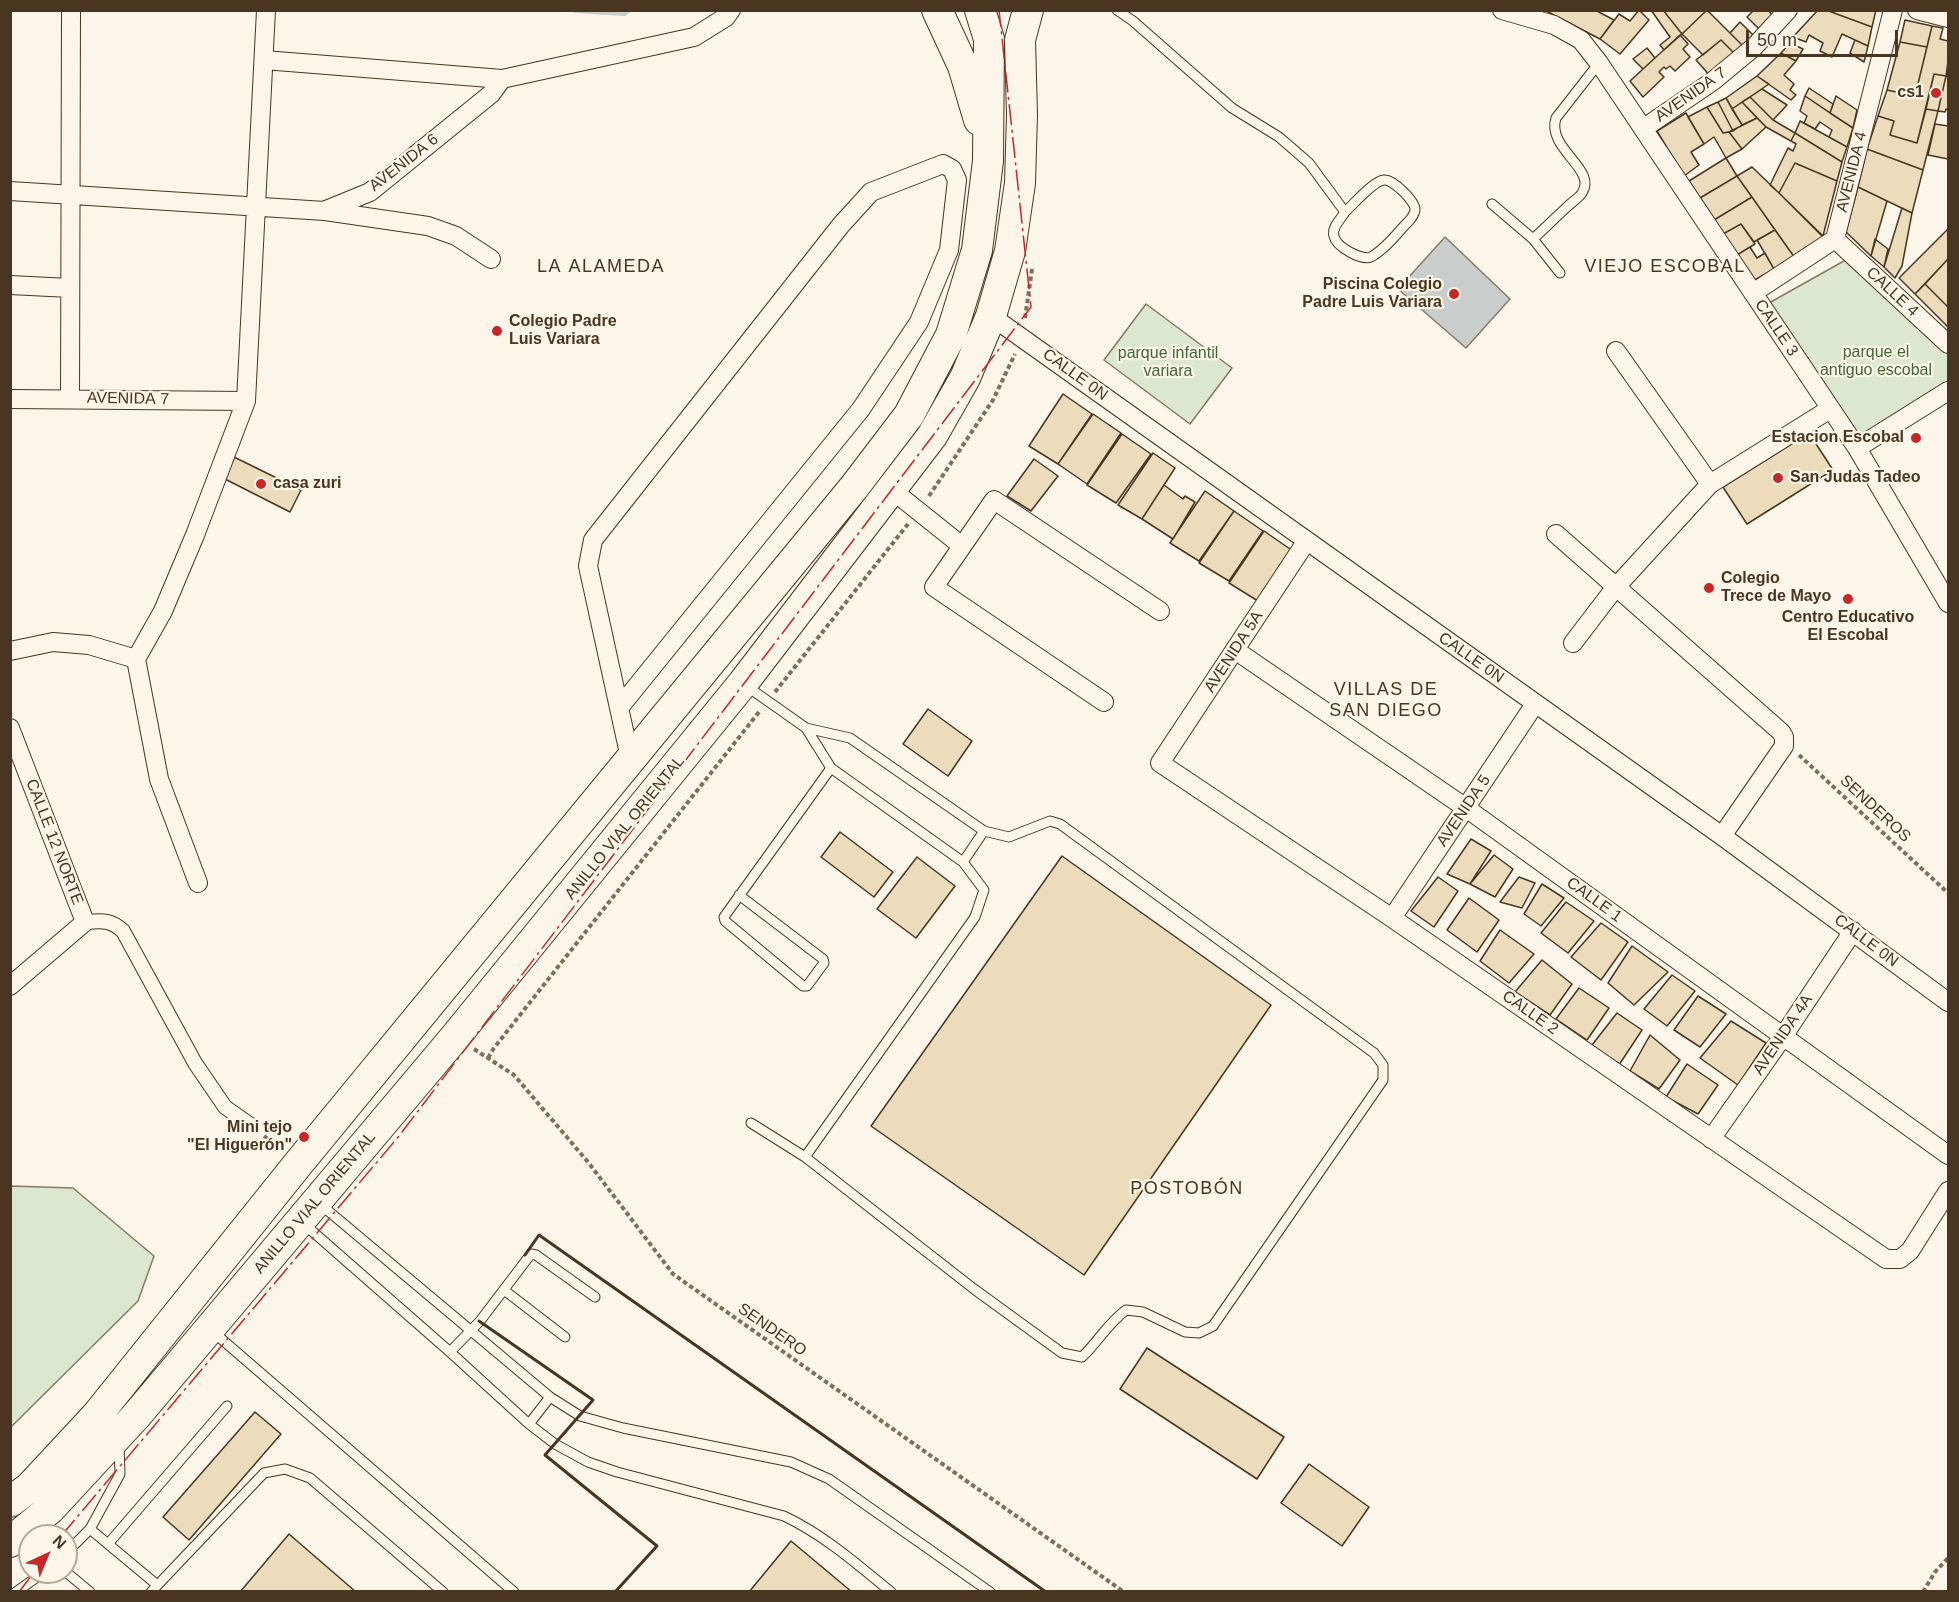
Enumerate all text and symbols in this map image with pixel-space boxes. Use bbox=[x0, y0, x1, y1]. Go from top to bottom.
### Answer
scale bar bbox=[1749, 18, 1900, 56]
text: 50 m bbox=[1757, 30, 1797, 50]
street label: AVENIDA 7 bbox=[1652, 64, 1730, 126]
place label: cs1 bbox=[1897, 83, 1924, 103]
marker: cs1 bbox=[1929, 86, 1943, 100]
street label: AVENIDA 6 bbox=[366, 130, 442, 196]
street label: AVENIDA 4 bbox=[1833, 130, 1871, 214]
district label: LA ALAMEDA bbox=[537, 256, 665, 278]
district label: VIEJO ESCOBAL bbox=[1584, 256, 1746, 278]
street label: CALLE 4 bbox=[1862, 263, 1922, 321]
place label: Piscina Colegio Padre Luis Variara bbox=[1302, 275, 1442, 313]
marker: Piscina Colegio Padre Luis Variara bbox=[1447, 287, 1461, 301]
street label: CALLE 3 bbox=[1750, 296, 1802, 360]
place label: Colegio Padre Luis Variara bbox=[509, 312, 617, 350]
marker: Colegio Padre Luis Variara bbox=[490, 324, 504, 338]
park label: parque el antiguo escobal bbox=[1820, 343, 1932, 381]
park label: parque infantil variara bbox=[1118, 344, 1218, 382]
street label: CALLE 0N bbox=[1039, 345, 1111, 405]
street label: AVENIDA 7 bbox=[87, 389, 169, 409]
place label: Estacion Escobal bbox=[1772, 428, 1904, 448]
marker: Estacion Escobal bbox=[1909, 431, 1923, 445]
place label: San Judas Tadeo bbox=[1790, 468, 1920, 488]
marker: San Judas Tadeo bbox=[1771, 471, 1785, 485]
place label: casa zuri bbox=[273, 474, 341, 494]
marker: casa zuri bbox=[254, 477, 268, 491]
place label: Colegio Trece de Mayo bbox=[1721, 569, 1831, 607]
marker: Colegio Trece de Mayo bbox=[1702, 581, 1716, 595]
marker: Centro Educativo El Escobal bbox=[1841, 592, 1855, 606]
street label: AVENIDA 5A bbox=[1201, 608, 1267, 696]
place label: Centro Educativo El Escobal bbox=[1782, 608, 1914, 646]
street label: CALLE 0N bbox=[1435, 628, 1507, 688]
district label: VILLAS DE SAN DIEGO bbox=[1329, 679, 1443, 722]
street label: ANILLO VIAL ORIENTAL bbox=[561, 752, 689, 904]
street label: AVENIDA 5 bbox=[1433, 771, 1495, 851]
street label: SENDEROS bbox=[1836, 771, 1914, 847]
street label: CALLE 12 NORTE bbox=[21, 776, 87, 908]
street label: CALLE 1 bbox=[1562, 873, 1626, 927]
street label: CALLE 0N bbox=[1830, 911, 1902, 971]
street label: CALLE 2 bbox=[1498, 987, 1562, 1039]
street label: AVENIDA 4A bbox=[1749, 991, 1817, 1079]
place label: Mini tejo "El Higuerón" bbox=[187, 1118, 292, 1156]
street label: ANILLO VIAL ORIENTAL bbox=[250, 1128, 380, 1278]
marker: Mini tejo "El Higuerón" bbox=[297, 1130, 311, 1144]
district label: POSTOBÓN bbox=[1130, 1178, 1244, 1200]
street label: SENDERO bbox=[734, 1299, 810, 1361]
north arrow bbox=[18, 1524, 78, 1584]
text: N bbox=[49, 1532, 70, 1552]

